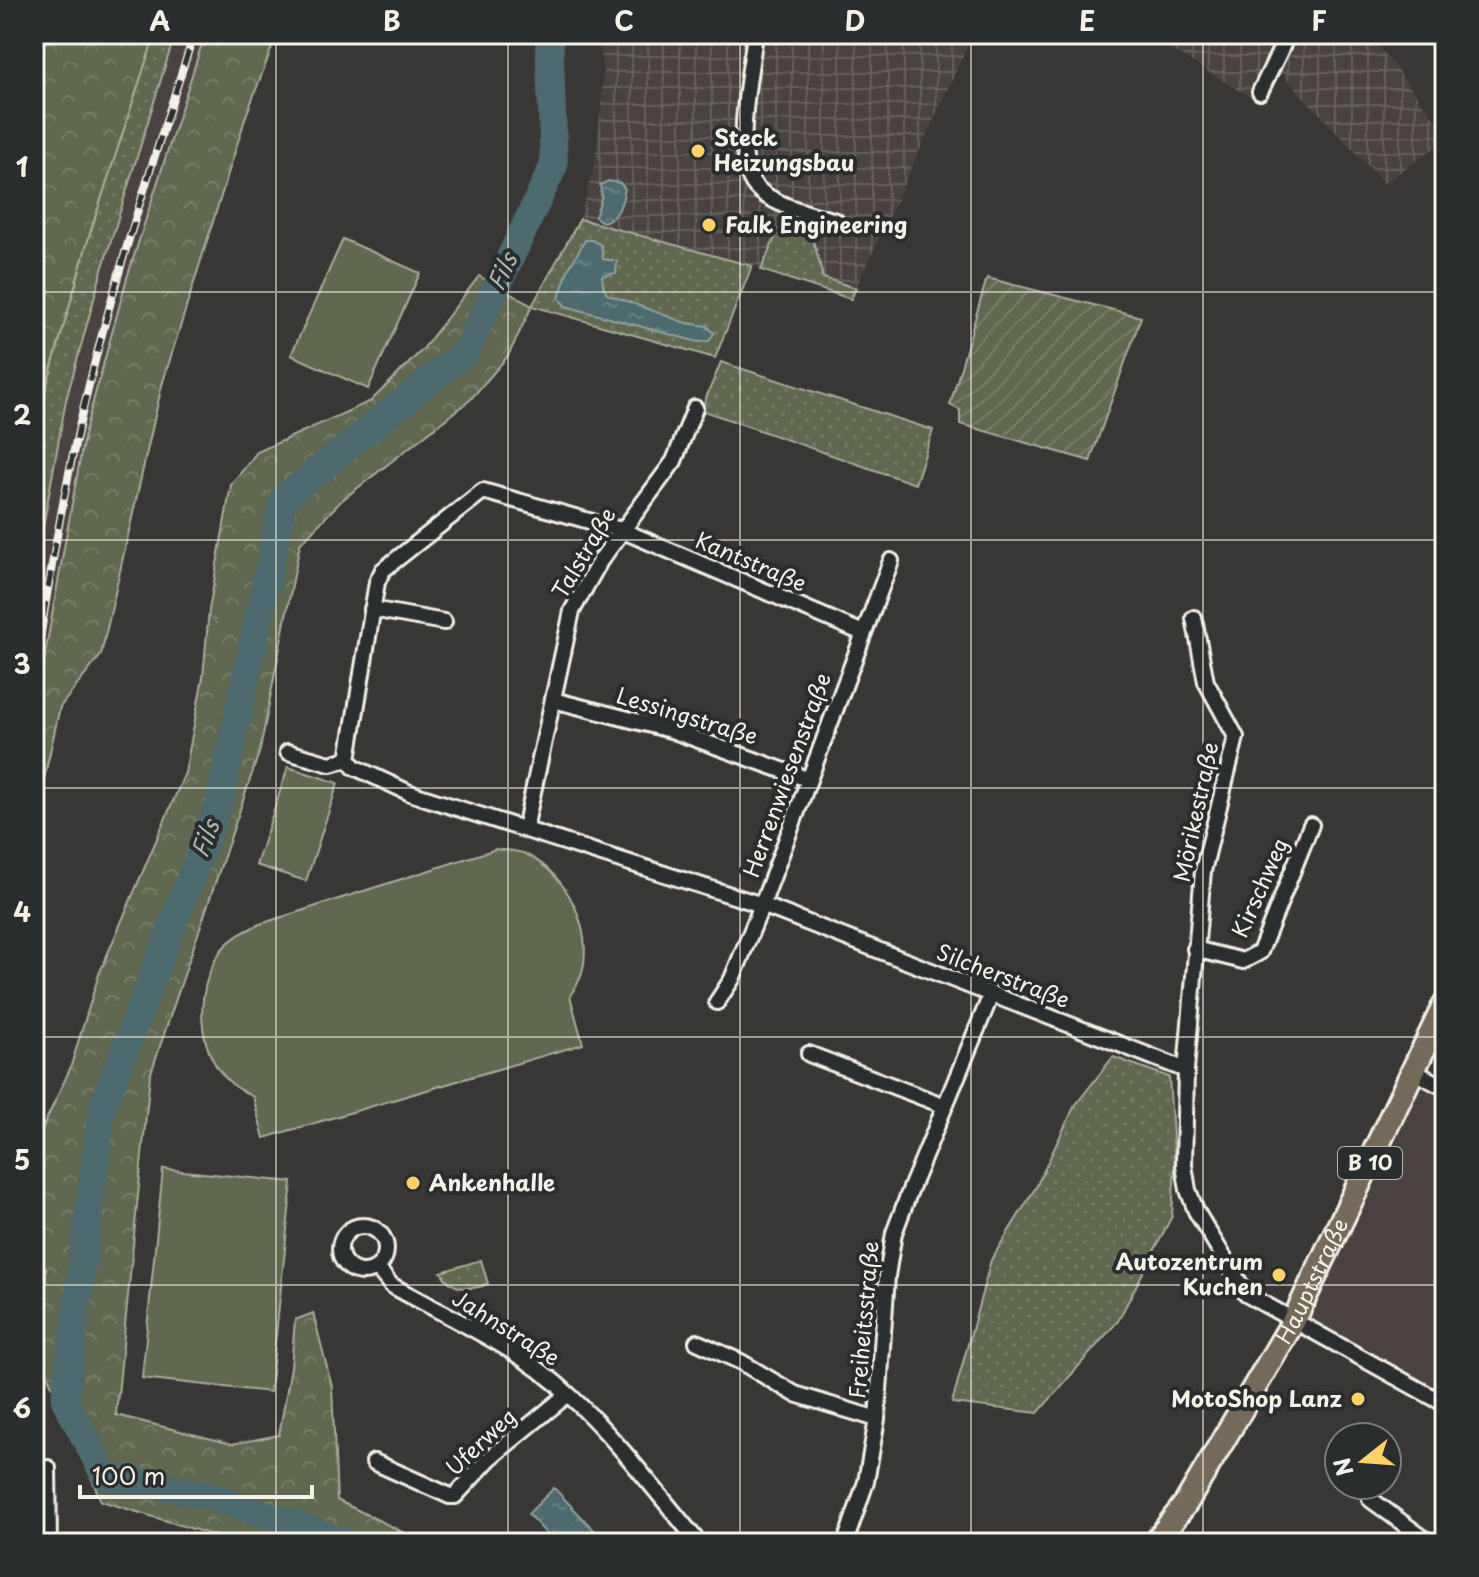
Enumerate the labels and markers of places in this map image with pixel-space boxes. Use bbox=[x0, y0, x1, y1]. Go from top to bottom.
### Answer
place label: Steck Heizungsbau bbox=[714, 120, 854, 178]
marker: Steck Heizungsbau bbox=[689, 142, 707, 160]
place label: Falk Engineering bbox=[725, 207, 907, 240]
marker: Falk Engineering bbox=[700, 216, 718, 234]
place label: Ankenhalle bbox=[429, 1165, 555, 1198]
marker: Ankenhalle bbox=[404, 1174, 422, 1192]
place label: Autozentrum Kuchen bbox=[1116, 1244, 1263, 1302]
marker: Autozentrum Kuchen bbox=[1270, 1266, 1288, 1284]
place label: MotoShop Lanz bbox=[1171, 1381, 1342, 1414]
marker: MotoShop Lanz bbox=[1349, 1390, 1367, 1408]

